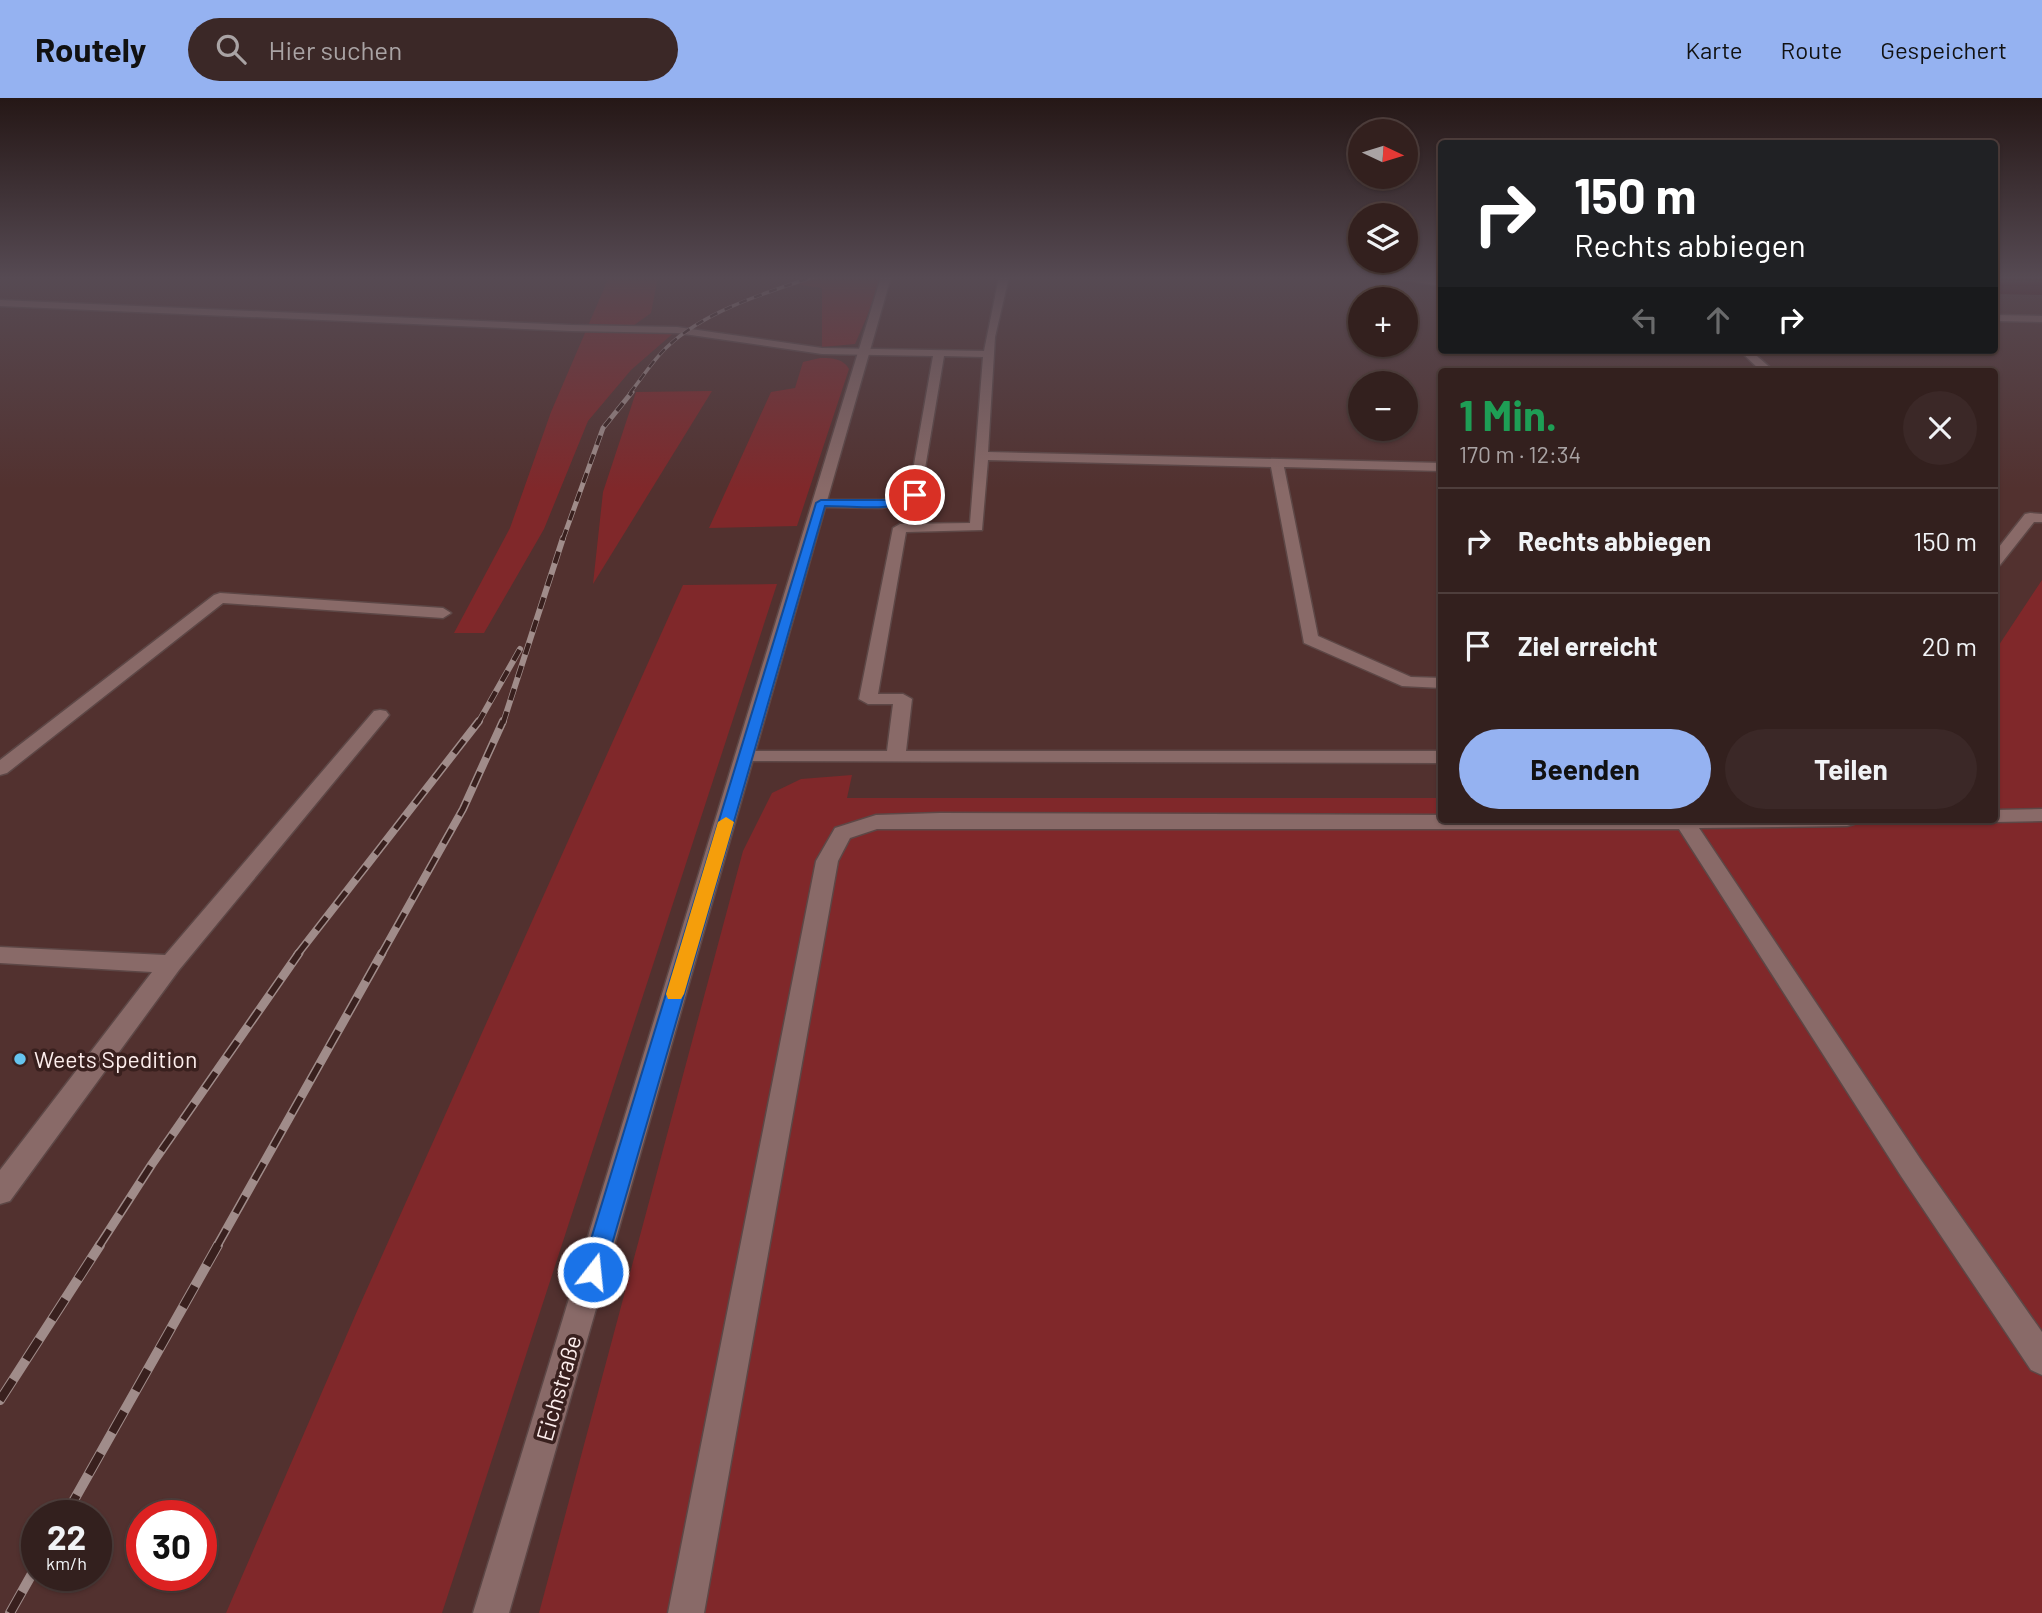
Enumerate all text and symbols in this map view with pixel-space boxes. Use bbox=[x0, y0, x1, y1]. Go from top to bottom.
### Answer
search box bbox=[188, 18, 678, 81]
text: Routely bbox=[35, 29, 146, 69]
icon: search bbox=[212, 30, 250, 68]
text: Hier suchen bbox=[268, 34, 402, 65]
text: Karte bbox=[1685, 35, 1743, 64]
text: Route bbox=[1781, 35, 1842, 64]
text: Gespeichert bbox=[1880, 35, 2007, 64]
north arrow bbox=[1348, 119, 1418, 189]
map controls bbox=[1348, 119, 1418, 441]
text: 150 m bbox=[1574, 165, 1696, 224]
icon: right bbox=[1459, 168, 1550, 259]
button: layers bbox=[1348, 203, 1418, 273]
text: Rechts abbiegen bbox=[1574, 225, 1806, 263]
button: + bbox=[1348, 287, 1418, 357]
icon: left bbox=[1626, 301, 1664, 339]
icon: ahead bbox=[1699, 301, 1737, 339]
icon: right bbox=[1772, 301, 1810, 339]
button: − bbox=[1348, 371, 1418, 441]
text: 1 Min. bbox=[1459, 389, 1557, 439]
button: close bbox=[1903, 391, 1977, 465]
text: 170 m · 12:34 bbox=[1459, 440, 1581, 468]
pin bbox=[885, 465, 945, 525]
icon: arrive bbox=[896, 476, 934, 514]
icon: right bbox=[1459, 522, 1497, 560]
text: Rechts abbiegen bbox=[1518, 525, 1711, 556]
text: 150 m bbox=[1913, 525, 1977, 556]
icon: arrive bbox=[1459, 627, 1497, 665]
text: Ziel erreicht bbox=[1518, 630, 1658, 661]
text: 20 m bbox=[1922, 630, 1977, 661]
button: Beenden bbox=[1459, 729, 1711, 809]
button: Teilen bbox=[1725, 729, 1977, 809]
place label: Weets Spedition bbox=[34, 1045, 197, 1073]
marker: Weets Spedition bbox=[12, 1051, 28, 1067]
position arrow bbox=[556, 1235, 630, 1309]
street label: Eichstraße bbox=[530, 1332, 586, 1444]
speed limit sign: 30 bbox=[126, 1500, 217, 1591]
text: 22 bbox=[47, 1515, 86, 1557]
text: km/h bbox=[46, 1552, 87, 1574]

